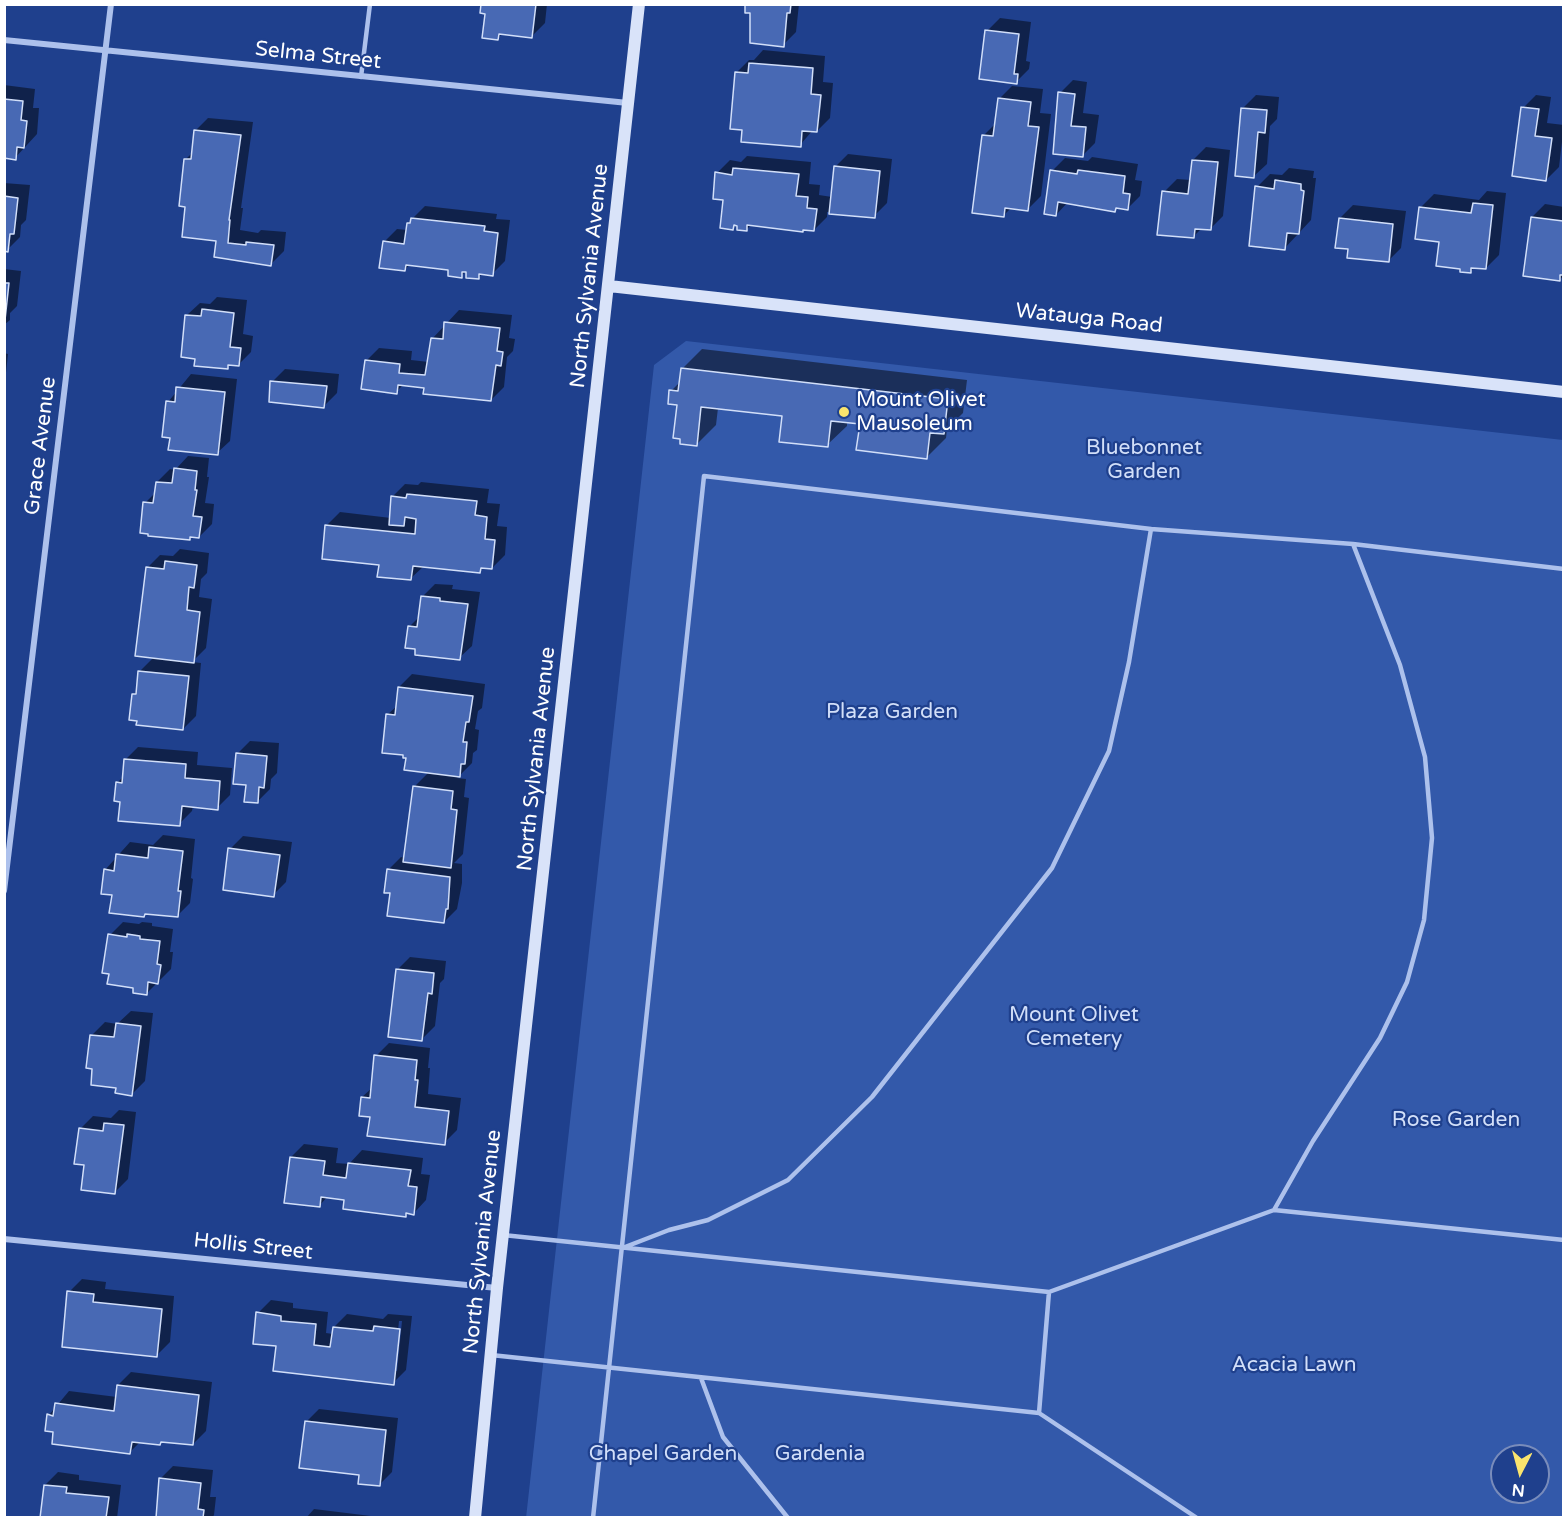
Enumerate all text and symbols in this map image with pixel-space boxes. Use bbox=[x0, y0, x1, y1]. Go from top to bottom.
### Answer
street label: Selma Street bbox=[254, 37, 382, 75]
street label: North Sylvania Avenue bbox=[566, 162, 614, 390]
street label: Watauga Road bbox=[1014, 299, 1164, 339]
street label: Grace Avenue bbox=[20, 375, 62, 517]
place label: Mount Olivet Mausoleum bbox=[856, 387, 986, 437]
marker: Mount Olivet Mausoleum bbox=[837, 405, 851, 419]
park label: Bluebonnet Garden bbox=[1086, 435, 1202, 485]
street label: North Sylvania Avenue bbox=[513, 645, 561, 873]
park label: Plaza Garden bbox=[826, 699, 958, 725]
park label: Mount Olivet Cemetery bbox=[1009, 1002, 1139, 1052]
park label: Rose Garden bbox=[1392, 1107, 1520, 1133]
street label: North Sylvania Avenue bbox=[459, 1128, 507, 1356]
street label: Hollis Street bbox=[192, 1228, 314, 1266]
park label: Acacia Lawn bbox=[1231, 1352, 1357, 1378]
park label: Chapel Garden bbox=[589, 1441, 737, 1467]
park label: Gardenia bbox=[775, 1441, 865, 1467]
north arrow bbox=[1490, 1444, 1550, 1504]
text: N bbox=[1511, 1479, 1526, 1501]

